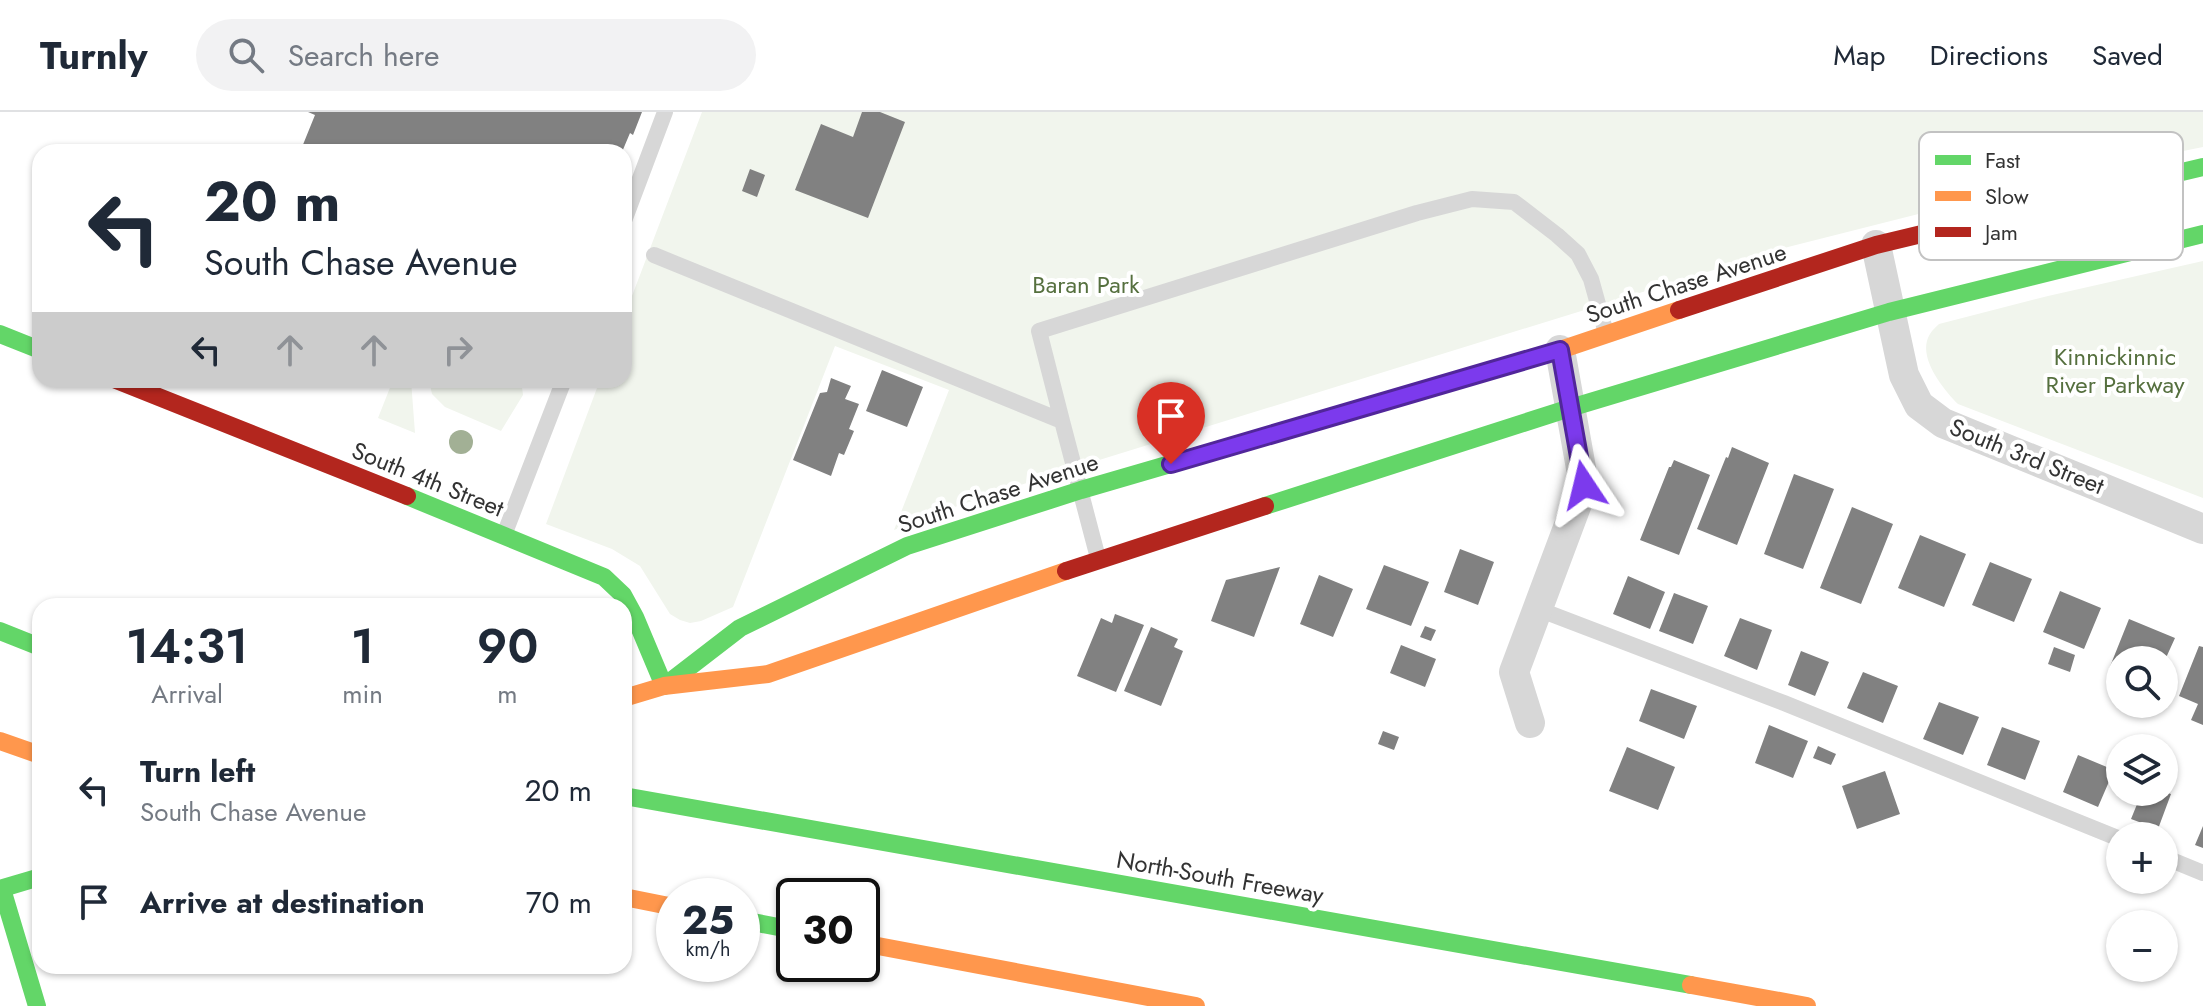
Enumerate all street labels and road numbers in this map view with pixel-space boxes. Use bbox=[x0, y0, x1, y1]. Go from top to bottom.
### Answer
street label: South Chase Avenue bbox=[1581, 234, 1791, 332]
street label: South 3rd Street bbox=[1944, 409, 2110, 503]
street label: South 4th Street bbox=[347, 433, 510, 526]
street label: South Chase Avenue bbox=[893, 444, 1103, 542]
street label: North-South Freeway bbox=[1114, 842, 1327, 913]

